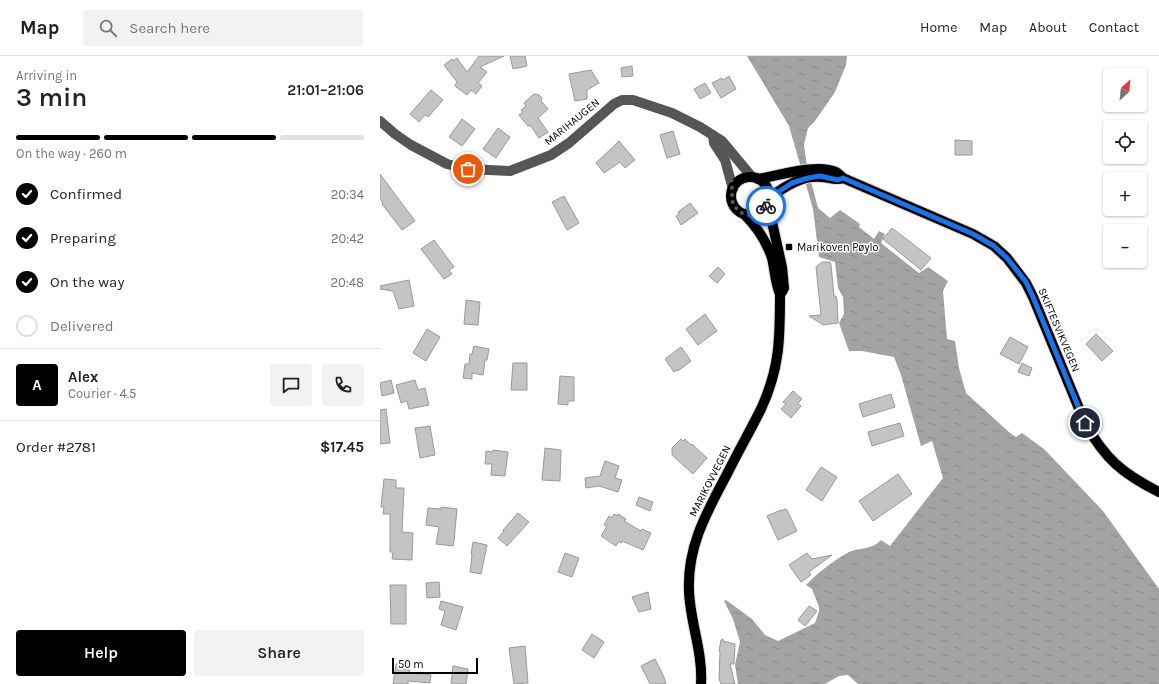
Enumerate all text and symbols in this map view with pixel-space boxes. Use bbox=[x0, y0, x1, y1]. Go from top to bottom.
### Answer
search box bbox=[83, 10, 363, 46]
text: Map bbox=[20, 17, 59, 39]
icon: search bbox=[97, 17, 119, 39]
text: Search here bbox=[129, 19, 210, 37]
text: Home bbox=[920, 19, 957, 36]
text: Map bbox=[979, 19, 1007, 36]
text: About bbox=[1029, 19, 1067, 36]
text: Contact bbox=[1089, 19, 1139, 36]
text: Arriving in bbox=[16, 68, 77, 83]
north arrow bbox=[1103, 68, 1147, 112]
map controls bbox=[1103, 68, 1147, 268]
text: 21:01–21:06 bbox=[287, 81, 364, 99]
text: 3 min bbox=[16, 82, 87, 113]
street label: MARIHAUGEN bbox=[542, 96, 602, 148]
button: locate bbox=[1103, 120, 1147, 164]
text: On the way · 260 m bbox=[16, 146, 127, 161]
pin bbox=[451, 152, 485, 186]
icon: bag bbox=[457, 158, 479, 180]
button: + bbox=[1103, 172, 1147, 216]
icon: check bbox=[16, 183, 38, 205]
text: Confirmed bbox=[50, 185, 122, 203]
courier bbox=[746, 186, 786, 226]
text: 20:34 bbox=[331, 187, 364, 202]
icon: bike bbox=[755, 195, 777, 217]
button: − bbox=[1103, 224, 1147, 268]
icon: check bbox=[16, 227, 38, 249]
text: Preparing bbox=[50, 229, 116, 247]
text: 20:42 bbox=[331, 231, 364, 246]
place label: Marikoven Pøylo bbox=[797, 241, 879, 254]
marker: Marikoven Pøylo bbox=[784, 242, 794, 252]
icon: check bbox=[16, 271, 38, 293]
text: On the way bbox=[50, 273, 124, 291]
text: 20:48 bbox=[331, 275, 364, 290]
street label: SKIFTESVIKVEGEN bbox=[1036, 286, 1082, 374]
text: Delivered bbox=[50, 317, 114, 335]
button: chat bbox=[270, 364, 312, 406]
button: phone bbox=[322, 364, 364, 406]
text: Alex bbox=[68, 368, 98, 386]
text: A bbox=[32, 376, 42, 394]
text: Courier · 4.5 bbox=[68, 386, 136, 401]
pin bbox=[1068, 406, 1102, 440]
icon: home bbox=[1074, 412, 1096, 434]
text: Order #2781 bbox=[16, 438, 96, 456]
text: $17.45 bbox=[320, 438, 364, 456]
street label: MARIKOVVEGEN bbox=[686, 443, 734, 519]
button: Help bbox=[16, 630, 186, 676]
button: Share bbox=[194, 630, 364, 676]
scale bar bbox=[392, 656, 478, 675]
text: 50 m bbox=[398, 658, 424, 671]

